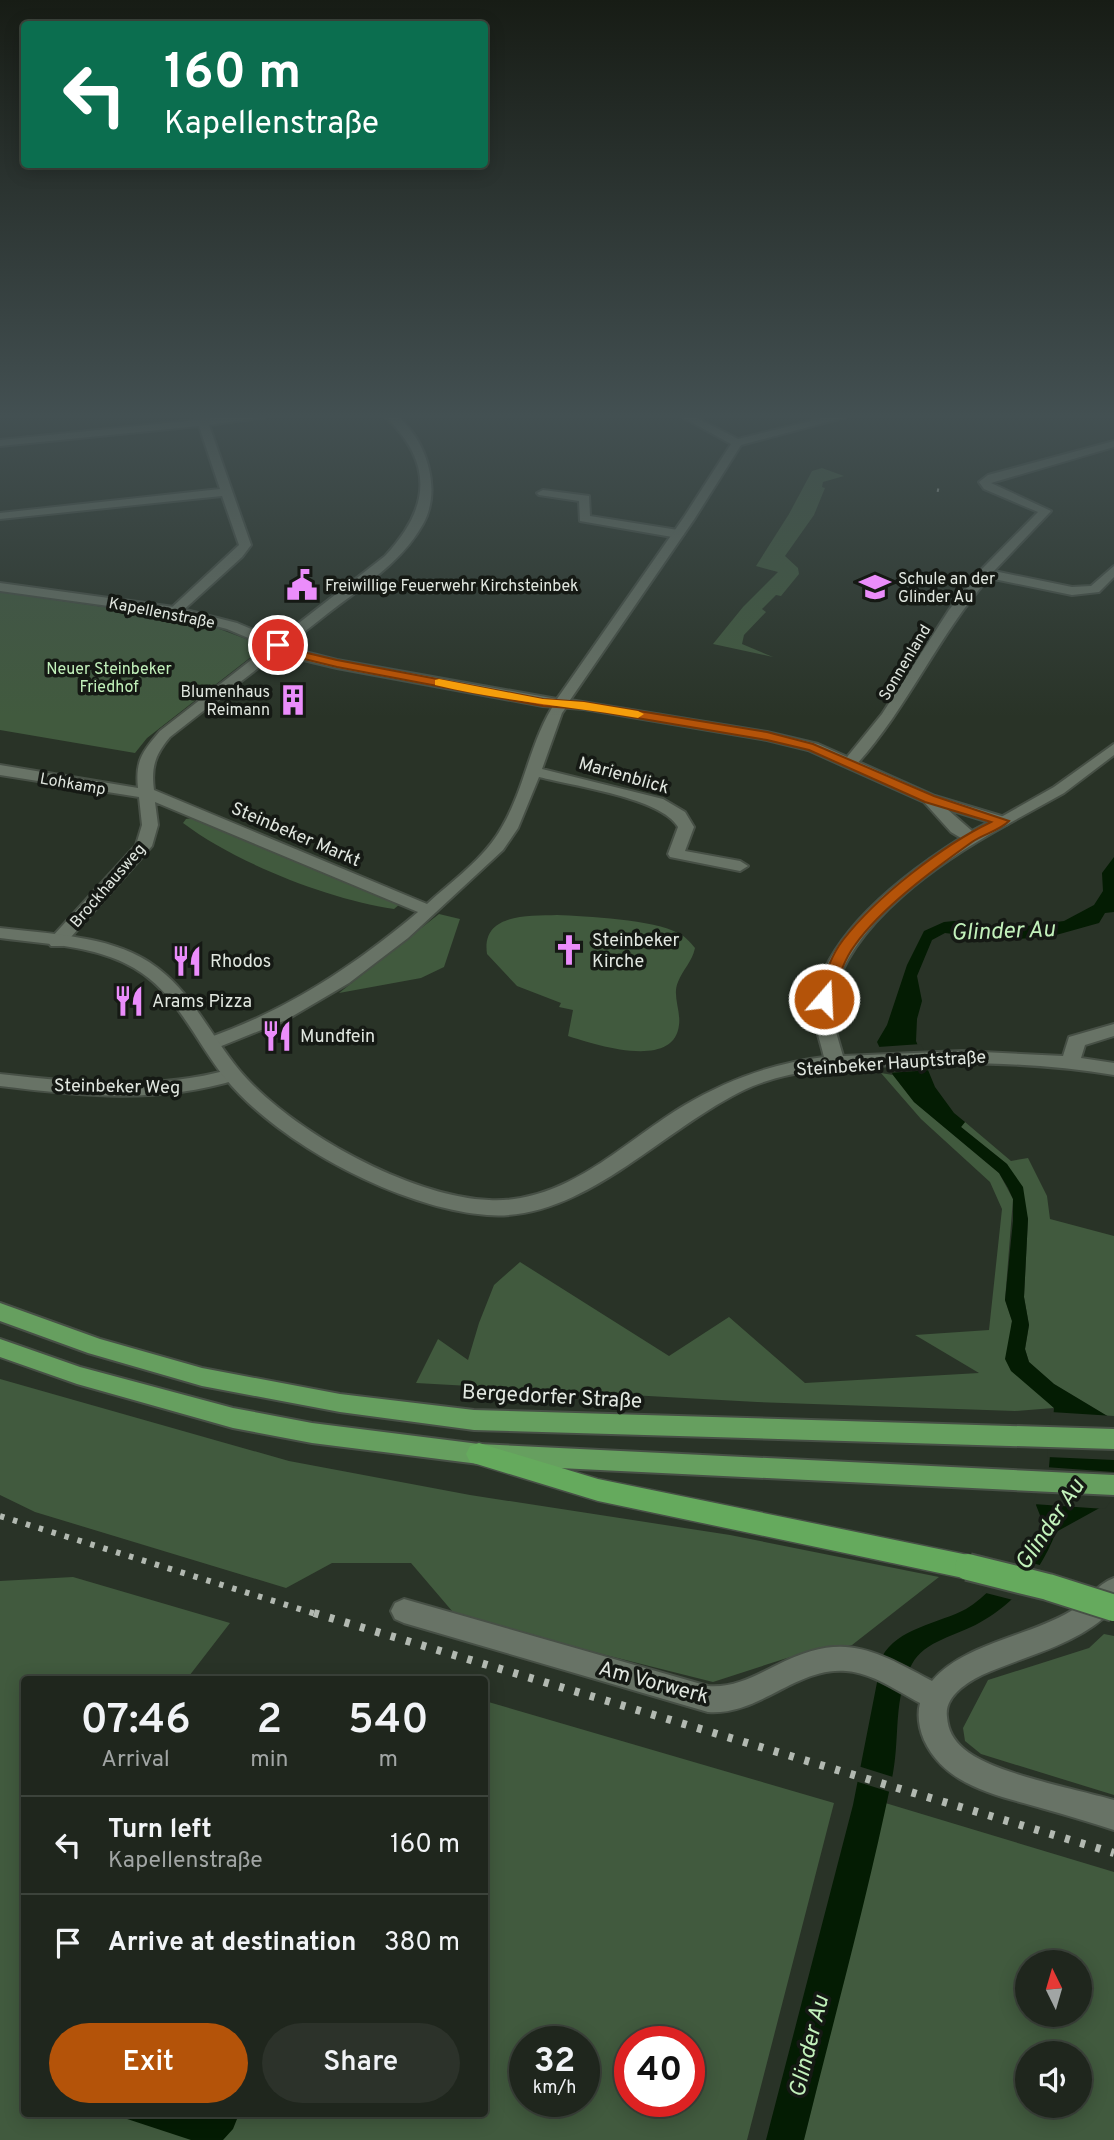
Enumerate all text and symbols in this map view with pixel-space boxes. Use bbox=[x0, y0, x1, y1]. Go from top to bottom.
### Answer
text: 160 m bbox=[164, 44, 301, 106]
icon: left bbox=[49, 49, 140, 140]
text: Kapellenstraße bbox=[164, 105, 379, 145]
public building icon: Freiwillige Feuerwehr Kirchsteinbek bbox=[285, 568, 319, 602]
school or university icon: Schule an der Glinder Au bbox=[858, 570, 892, 604]
place label: Schule an der Glinder Au bbox=[898, 570, 995, 608]
place label: Freiwillige Feuerwehr Kirchsteinbek bbox=[325, 577, 579, 597]
street label: Kapellenstraße bbox=[107, 594, 216, 634]
pin bbox=[248, 615, 308, 675]
street label: Sonnenland bbox=[875, 621, 936, 705]
icon: arrive bbox=[259, 626, 297, 664]
park label: Neuer Steinbeker Friedhof bbox=[46, 660, 172, 698]
place label: Blumenhaus Reimann bbox=[181, 683, 270, 721]
building icon: Blumenhaus Reimann bbox=[276, 683, 310, 717]
street label: Marienblick bbox=[576, 753, 672, 800]
street label: Lohkamp bbox=[38, 769, 107, 801]
street label: Steinbeker Markt bbox=[227, 798, 364, 873]
street label: Brockhausweg bbox=[66, 840, 151, 933]
water label: Glinder Au bbox=[951, 916, 1056, 949]
place label: Steinbeker Kirche bbox=[592, 930, 680, 974]
church icon: Steinbeker Kirche bbox=[552, 933, 586, 967]
restaurant icon: Rhodos bbox=[170, 944, 204, 978]
place label: Rhodos bbox=[210, 951, 271, 974]
position arrow bbox=[787, 962, 861, 1036]
restaurant icon: Arams Pizza bbox=[112, 984, 146, 1018]
place label: Arams Pizza bbox=[152, 991, 252, 1014]
restaurant icon: Mundfein bbox=[260, 1019, 294, 1053]
place label: Mundfein bbox=[300, 1026, 375, 1049]
street label: Steinbeker Hauptstraße bbox=[795, 1046, 987, 1083]
street label: Steinbeker Weg bbox=[54, 1075, 180, 1100]
street label: Bergedorfer Straße bbox=[461, 1379, 643, 1416]
water label: Glinder Au bbox=[1010, 1474, 1092, 1577]
street label: Am Vorwerk bbox=[595, 1656, 712, 1711]
text: 07:46 bbox=[80, 1695, 191, 1748]
text: 2 bbox=[257, 1695, 282, 1748]
text: 540 bbox=[348, 1695, 429, 1748]
text: Arrival bbox=[101, 1746, 170, 1775]
text: min bbox=[250, 1746, 289, 1775]
text: m bbox=[379, 1746, 398, 1775]
text: Turn left bbox=[108, 1814, 212, 1847]
icon: left bbox=[49, 1826, 87, 1864]
text: 160 m bbox=[390, 1829, 460, 1862]
text: Kapellenstraße bbox=[108, 1847, 263, 1876]
icon: arrive bbox=[49, 1924, 87, 1962]
text: Arrive at destination bbox=[108, 1927, 356, 1960]
text: 380 m bbox=[384, 1927, 460, 1960]
north arrow bbox=[1015, 1950, 1092, 2026]
map controls bbox=[1015, 1950, 1092, 2118]
water label: Glinder Au bbox=[784, 1992, 837, 2101]
button: Exit bbox=[49, 2023, 248, 2103]
button: Share bbox=[262, 2023, 460, 2103]
speed limit sign: 40 bbox=[614, 2026, 705, 2117]
text: 32 bbox=[534, 2040, 575, 2084]
button: sound bbox=[1015, 2041, 1092, 2118]
text: km/h bbox=[533, 2077, 576, 2100]

